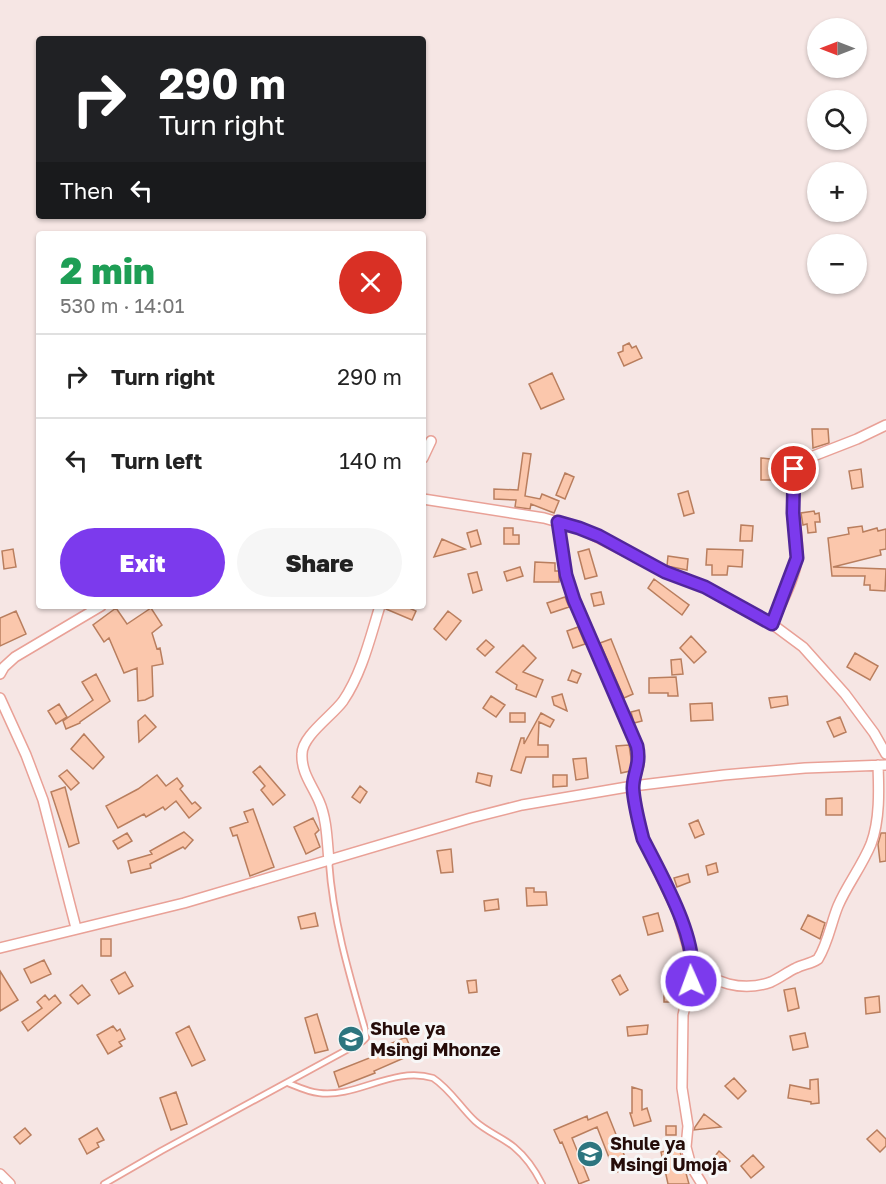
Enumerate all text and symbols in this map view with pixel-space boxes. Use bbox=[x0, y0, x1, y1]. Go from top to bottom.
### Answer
north arrow bbox=[807, 18, 867, 78]
map controls bbox=[807, 18, 867, 294]
text: 290 m bbox=[159, 58, 286, 108]
icon: right bbox=[60, 60, 138, 138]
button: search bbox=[807, 90, 867, 150]
text: Turn right bbox=[159, 109, 285, 141]
button: + bbox=[807, 162, 867, 222]
icon: left bbox=[125, 174, 158, 207]
text: Then bbox=[60, 177, 113, 204]
button: − bbox=[807, 234, 867, 294]
text: 2 min bbox=[60, 249, 155, 292]
button: close bbox=[339, 251, 402, 314]
text: 530 m · 14:01 bbox=[60, 293, 184, 317]
icon: right bbox=[60, 360, 93, 393]
text: Turn right bbox=[111, 363, 215, 390]
text: 290 m bbox=[337, 363, 402, 390]
pin bbox=[768, 443, 819, 494]
icon: left bbox=[60, 444, 93, 477]
text: Turn left bbox=[111, 447, 202, 474]
text: 140 m bbox=[339, 447, 402, 474]
icon: arrive bbox=[777, 452, 810, 485]
button: Exit bbox=[60, 528, 225, 597]
button: Share bbox=[237, 528, 402, 597]
position arrow bbox=[659, 949, 723, 1013]
place label: Shule ya Msingi Mhonze bbox=[370, 1017, 501, 1060]
school or university icon: Shule ya Msingi Mhonze bbox=[336, 1024, 366, 1054]
place label: Shule ya Msingi Umoja bbox=[610, 1132, 728, 1175]
school or university icon: Shule ya Msingi Umoja bbox=[575, 1139, 605, 1169]

